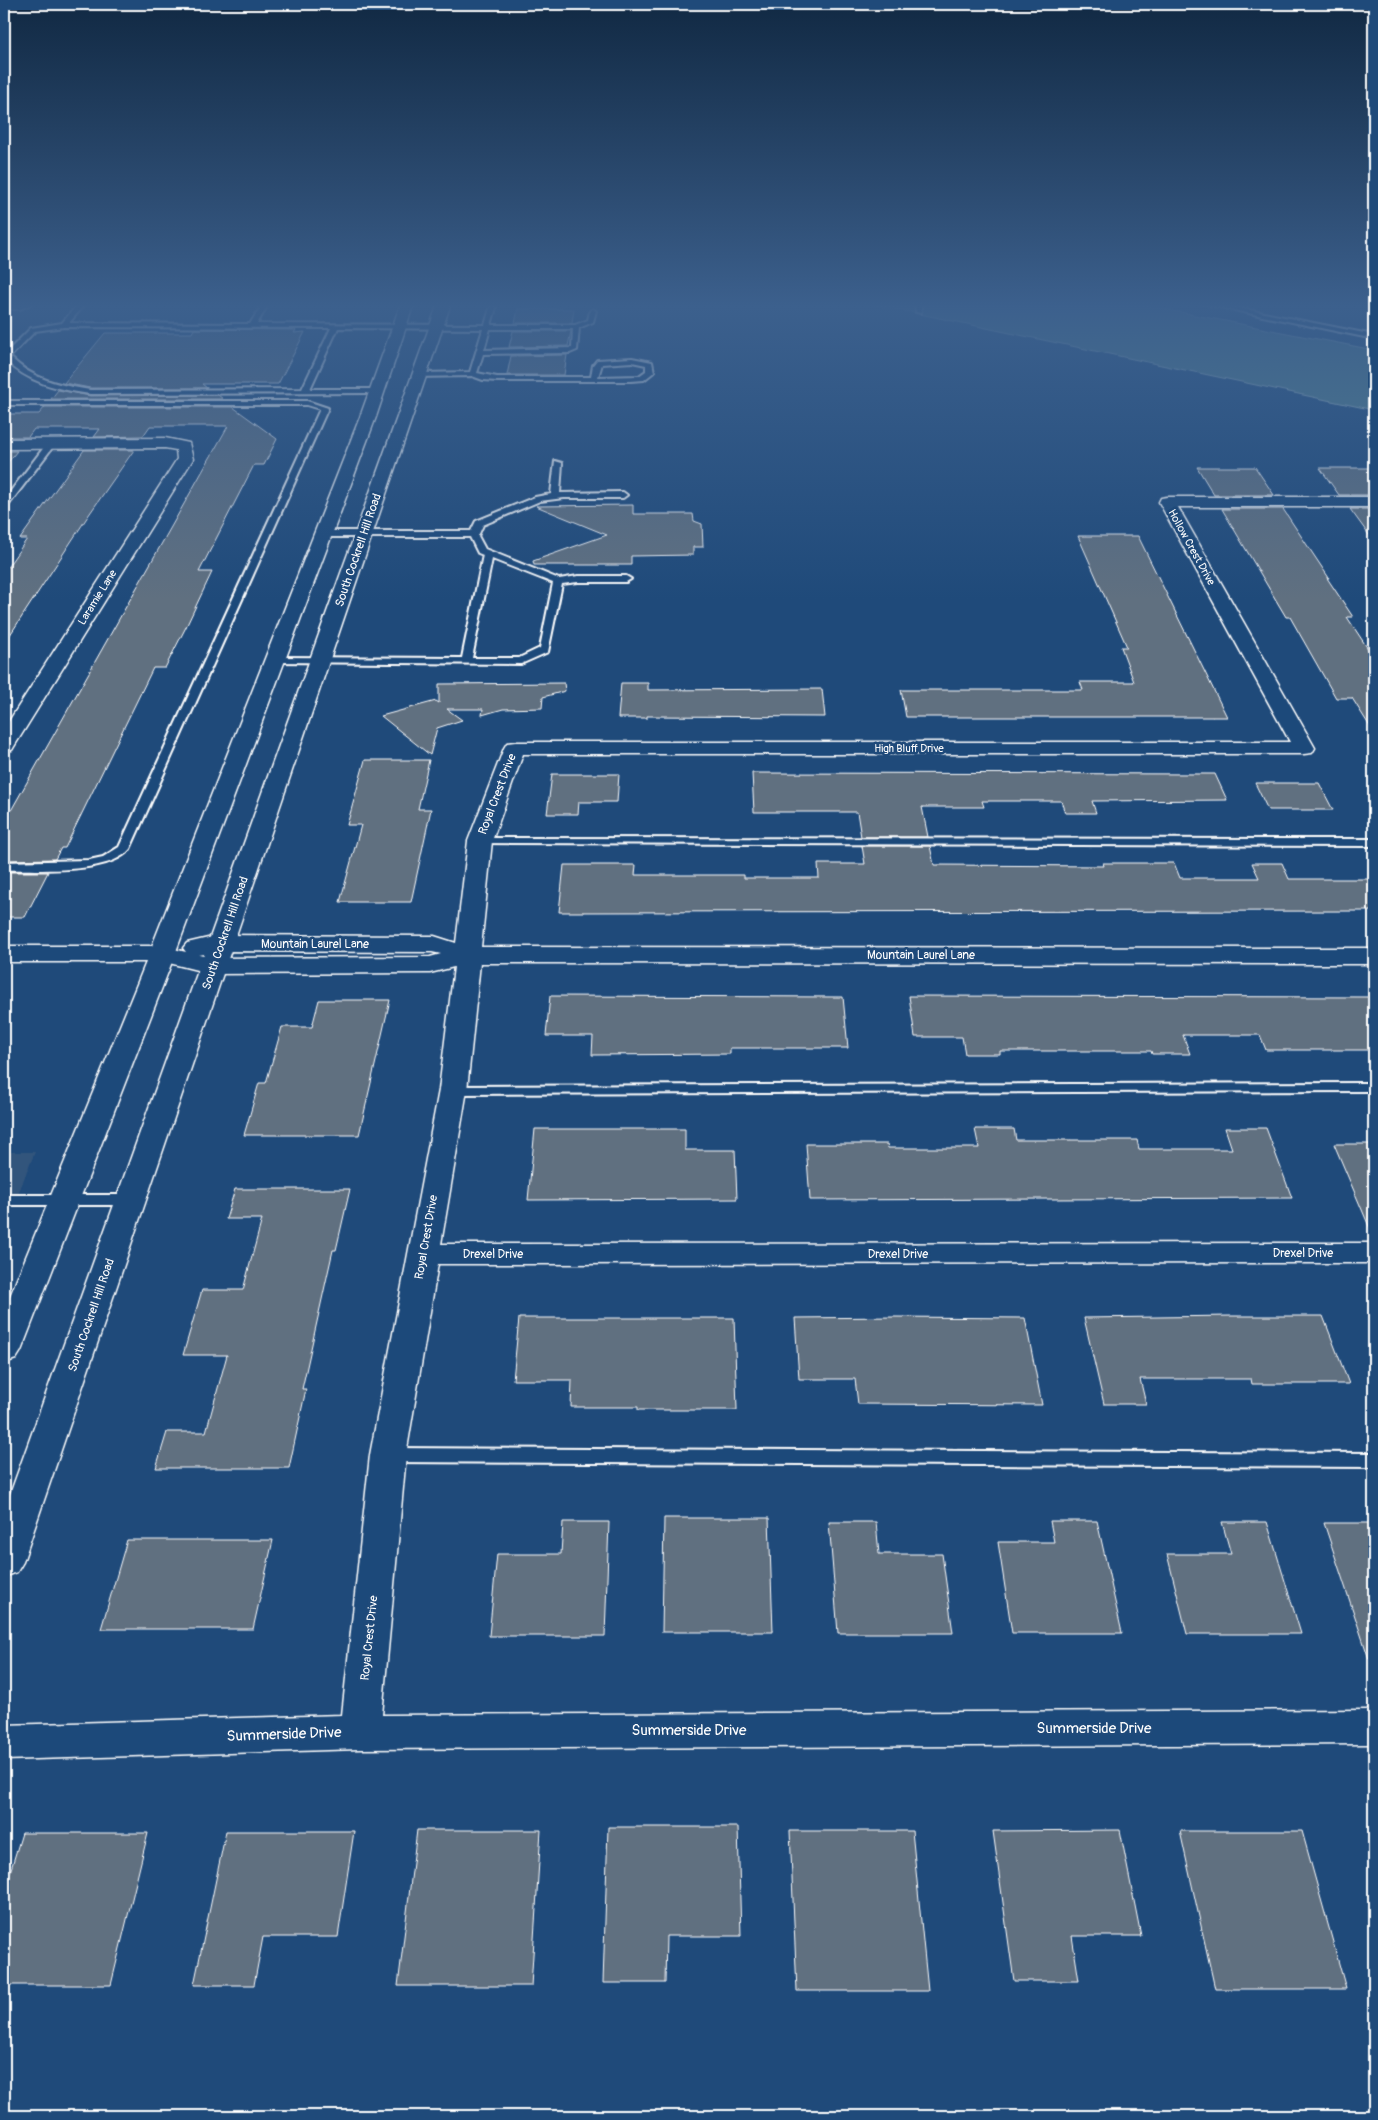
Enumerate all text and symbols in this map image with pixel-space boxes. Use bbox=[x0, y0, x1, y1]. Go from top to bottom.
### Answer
street label: South Cockrell Hill Road bbox=[332, 492, 385, 609]
street label: Hollow Crest Drive bbox=[1165, 507, 1218, 588]
street label: Laramie Lane bbox=[75, 567, 120, 627]
street label: High Bluff Drive bbox=[874, 742, 944, 755]
street label: Royal Crest Drive bbox=[475, 752, 520, 837]
street label: South Cockrell Hill Road bbox=[199, 875, 252, 992]
street label: Mountain Laurel Lane bbox=[261, 937, 369, 952]
street label: Mountain Laurel Lane bbox=[867, 948, 975, 963]
street label: Royal Crest Drive bbox=[412, 1194, 441, 1280]
street label: Drexel Drive bbox=[1273, 1246, 1333, 1261]
street label: Drexel Drive bbox=[463, 1247, 523, 1262]
street label: Drexel Drive bbox=[868, 1247, 928, 1262]
street label: South Cockrell Hill Road bbox=[65, 1257, 118, 1374]
street label: Royal Crest Drive bbox=[358, 1595, 381, 1681]
street label: Summerside Drive bbox=[1037, 1719, 1152, 1738]
street label: Summerside Drive bbox=[632, 1721, 747, 1740]
street label: Summerside Drive bbox=[226, 1723, 342, 1746]

